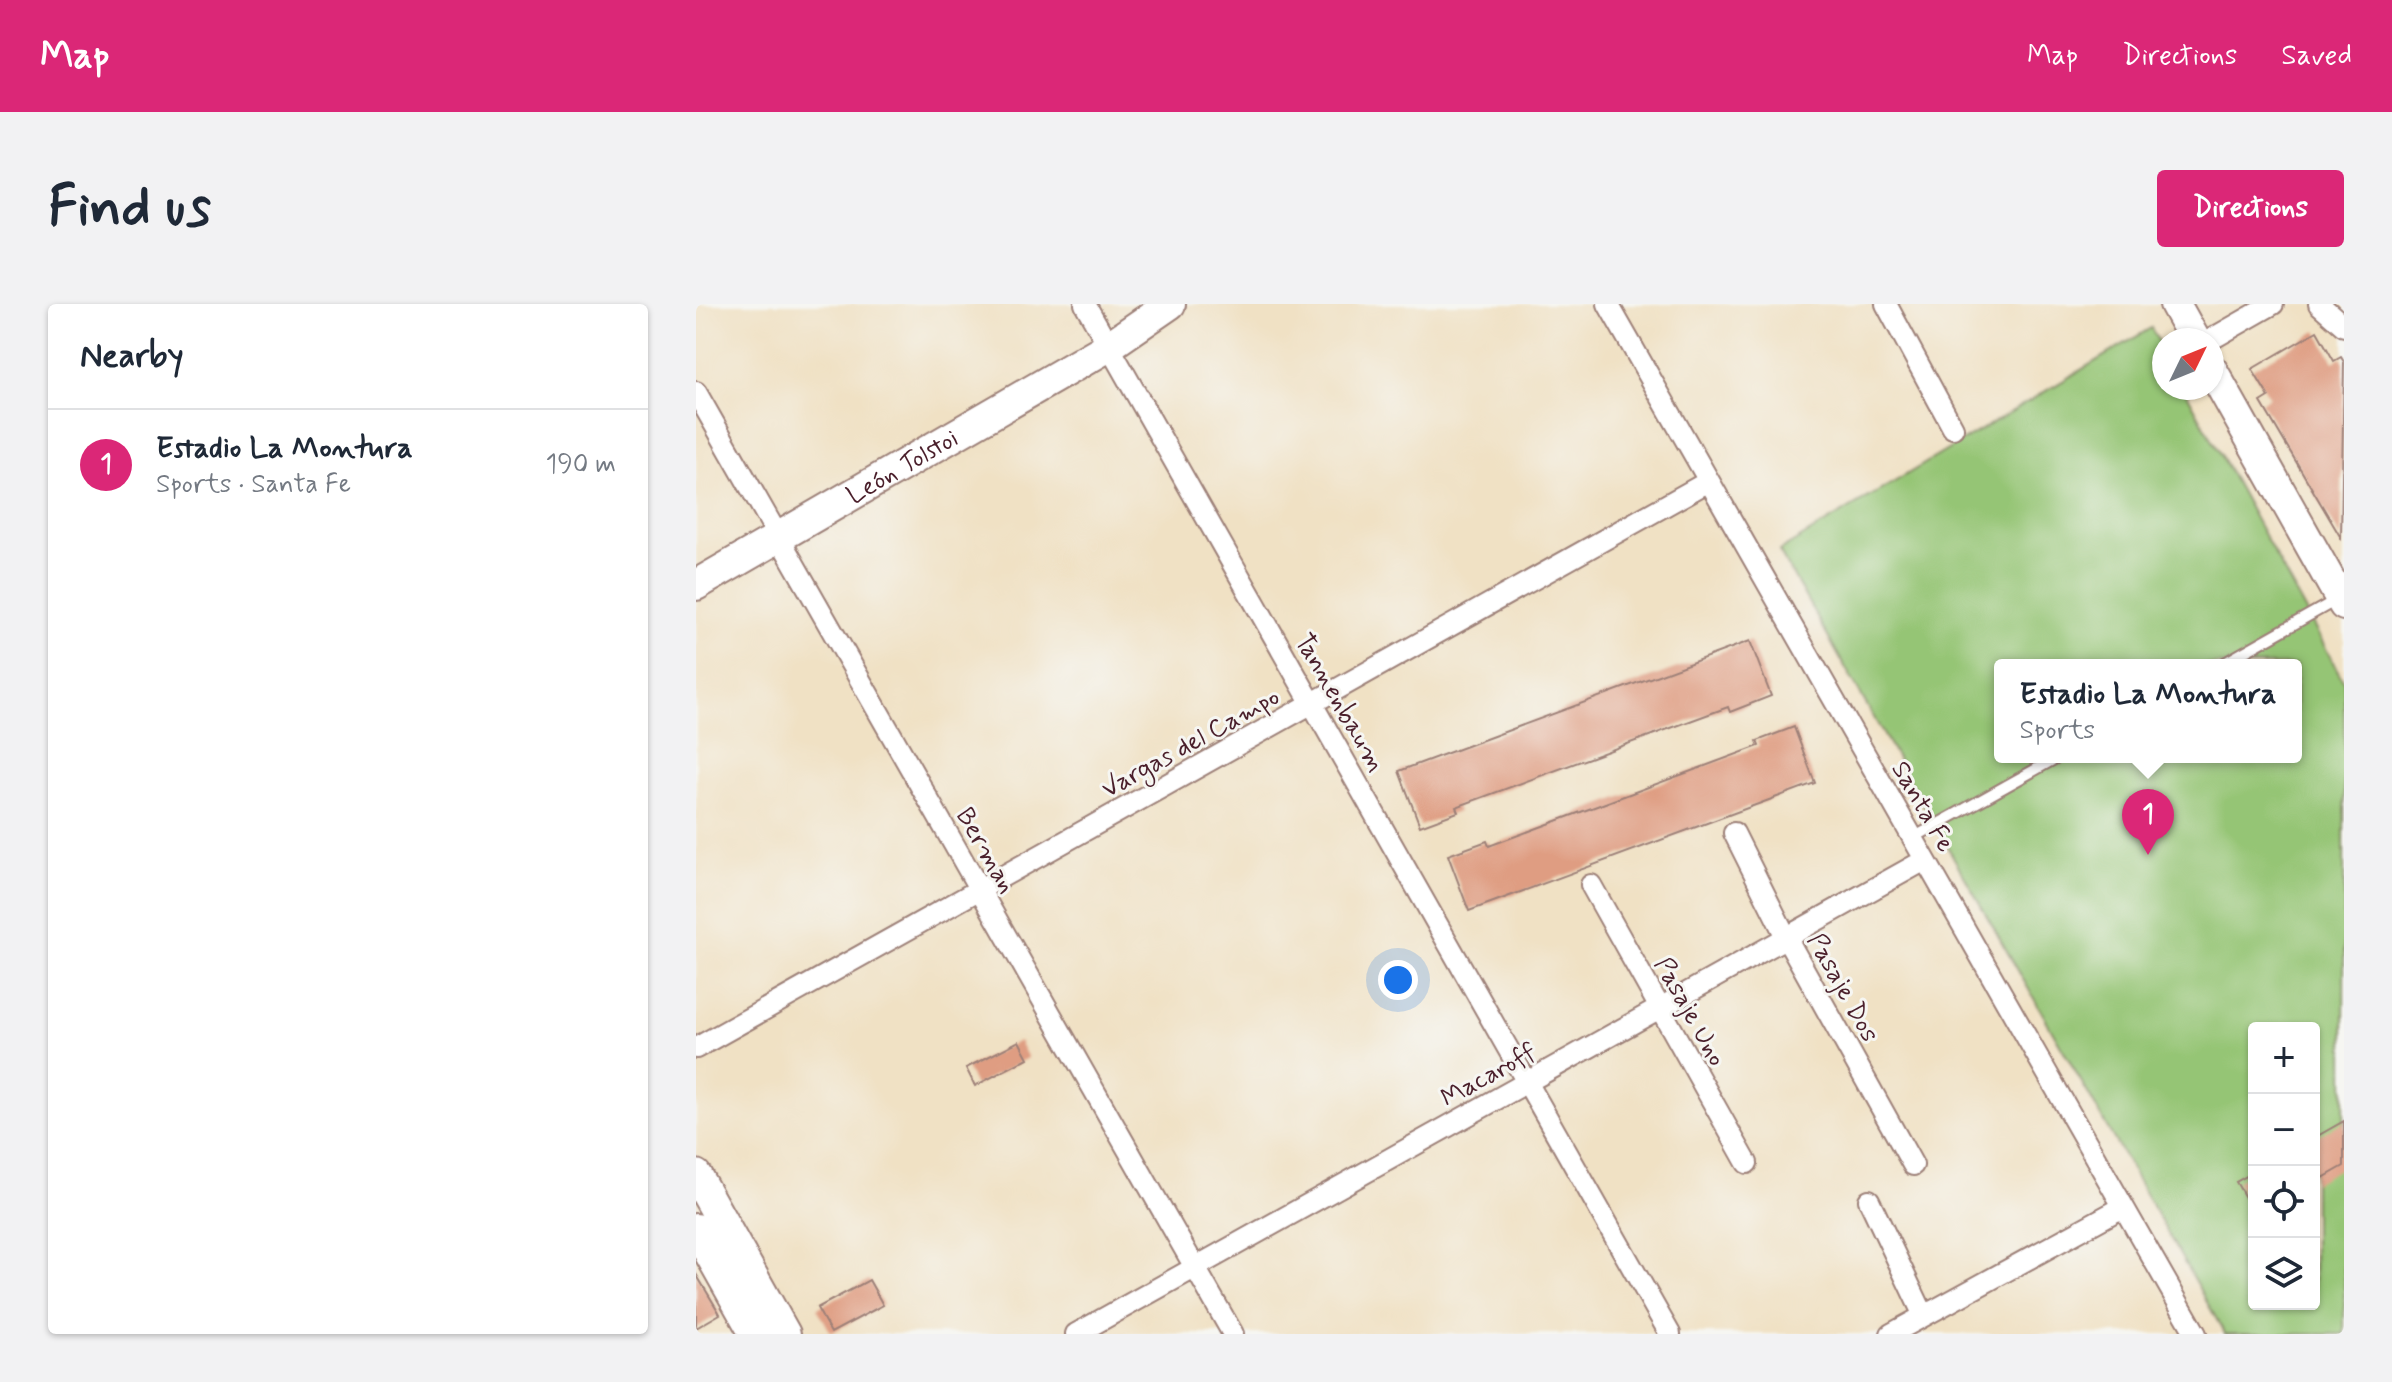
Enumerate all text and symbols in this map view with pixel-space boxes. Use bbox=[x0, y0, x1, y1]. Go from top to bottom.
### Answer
text: Map bbox=[40, 32, 110, 81]
text: Map bbox=[2027, 38, 2078, 75]
text: Directions bbox=[2122, 38, 2237, 75]
text: Saved bbox=[2281, 38, 2352, 75]
button: Directions bbox=[2157, 170, 2344, 247]
text: Find us bbox=[48, 172, 211, 245]
north arrow bbox=[2152, 328, 2224, 400]
text: Nearby bbox=[80, 334, 184, 379]
street label: León Tolstoi bbox=[841, 422, 965, 513]
text: Estadio La Montura bbox=[156, 429, 413, 468]
text: 1 bbox=[100, 448, 112, 482]
text: 190 m bbox=[546, 448, 616, 482]
text: Sports · Santa Fe bbox=[156, 468, 351, 502]
street label: Tannenbaum bbox=[1286, 627, 1393, 779]
popup bbox=[1994, 659, 2302, 763]
text: Estadio La Montura bbox=[2020, 675, 2276, 714]
street label: Vargas del Campo bbox=[1096, 681, 1287, 809]
text: Sports bbox=[2020, 714, 2095, 748]
street label: Santa Fe bbox=[1883, 755, 1962, 859]
pin: 1 bbox=[2122, 789, 2174, 855]
street label: Berman bbox=[947, 802, 1023, 900]
street label: Pasaje Dos bbox=[1798, 927, 1886, 1049]
street label: Pasaje Uno bbox=[1645, 951, 1733, 1072]
your location bbox=[1378, 960, 1418, 1000]
map controls bbox=[2248, 1022, 2320, 1310]
button: + bbox=[2248, 1022, 2320, 1094]
street label: Macaroff bbox=[1435, 1036, 1543, 1116]
button: − bbox=[2248, 1094, 2320, 1166]
button: locate bbox=[2248, 1166, 2320, 1238]
button: layers bbox=[2248, 1238, 2320, 1310]

